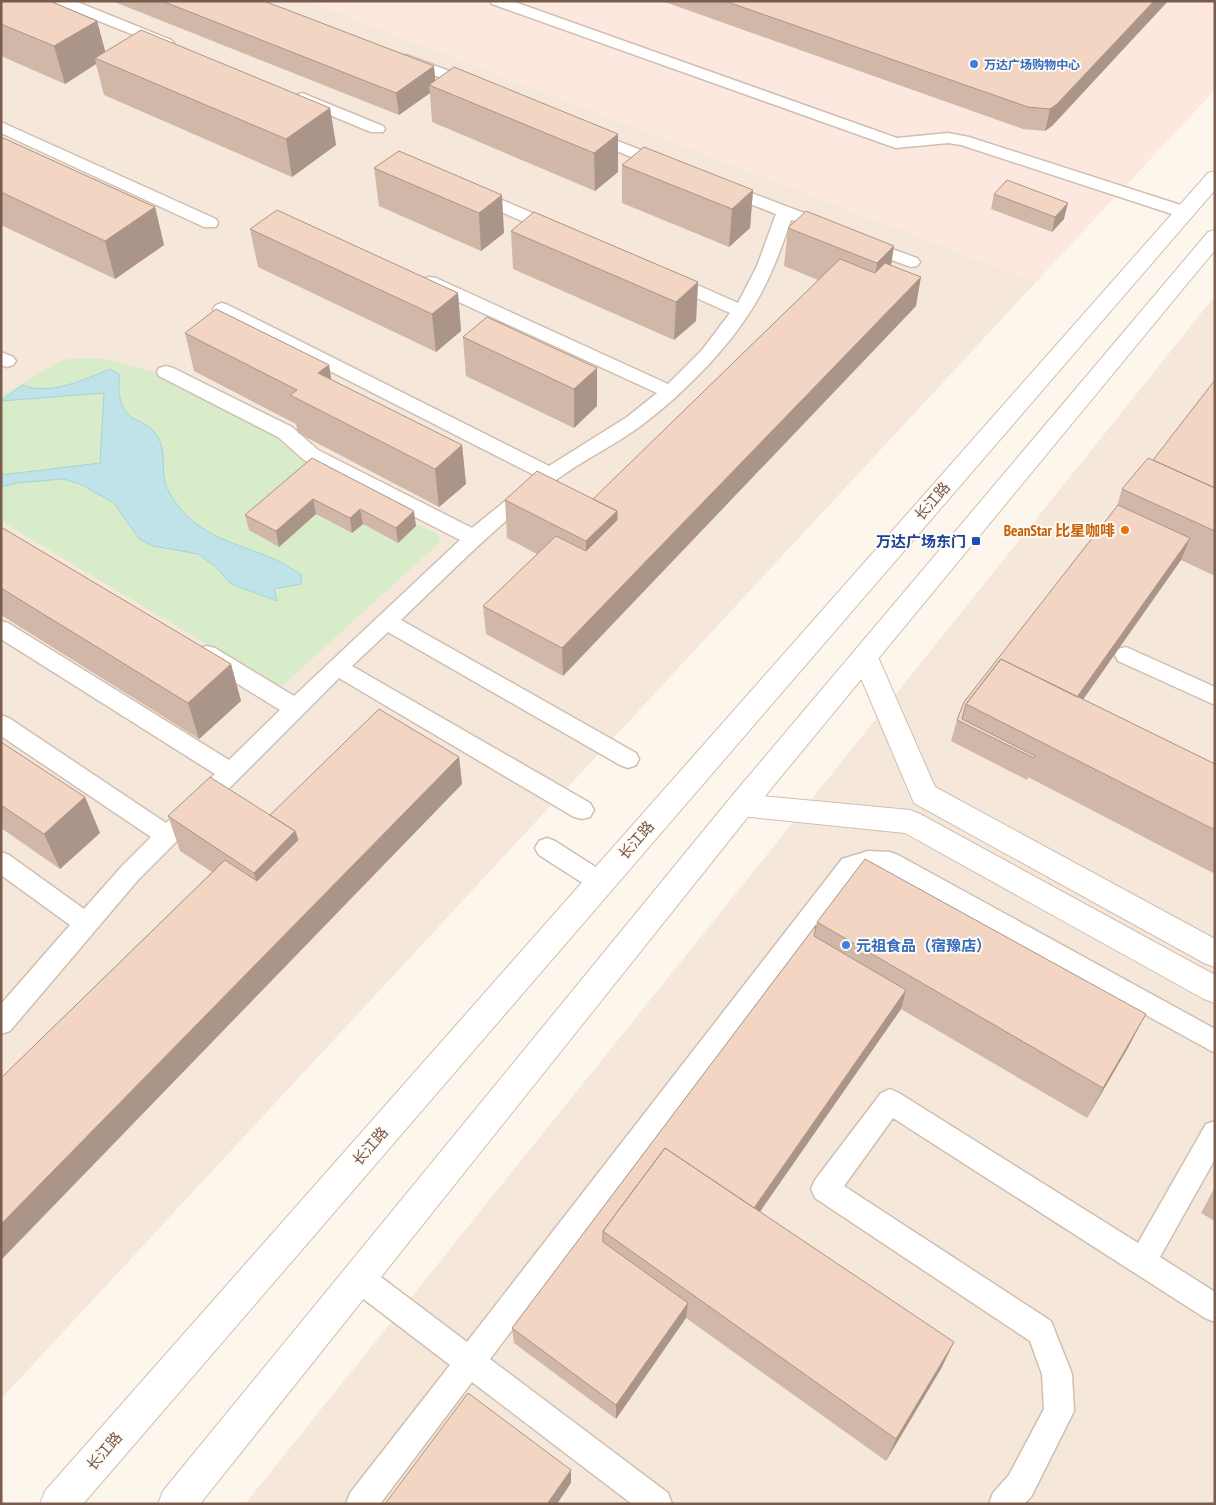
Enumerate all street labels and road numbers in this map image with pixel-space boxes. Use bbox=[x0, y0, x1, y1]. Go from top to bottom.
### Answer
street label: 长江路 bbox=[910, 478, 954, 524]
street label: 长江路 bbox=[614, 817, 658, 863]
street label: 长江路 bbox=[348, 1123, 392, 1169]
street label: 长江路 bbox=[82, 1428, 126, 1474]

